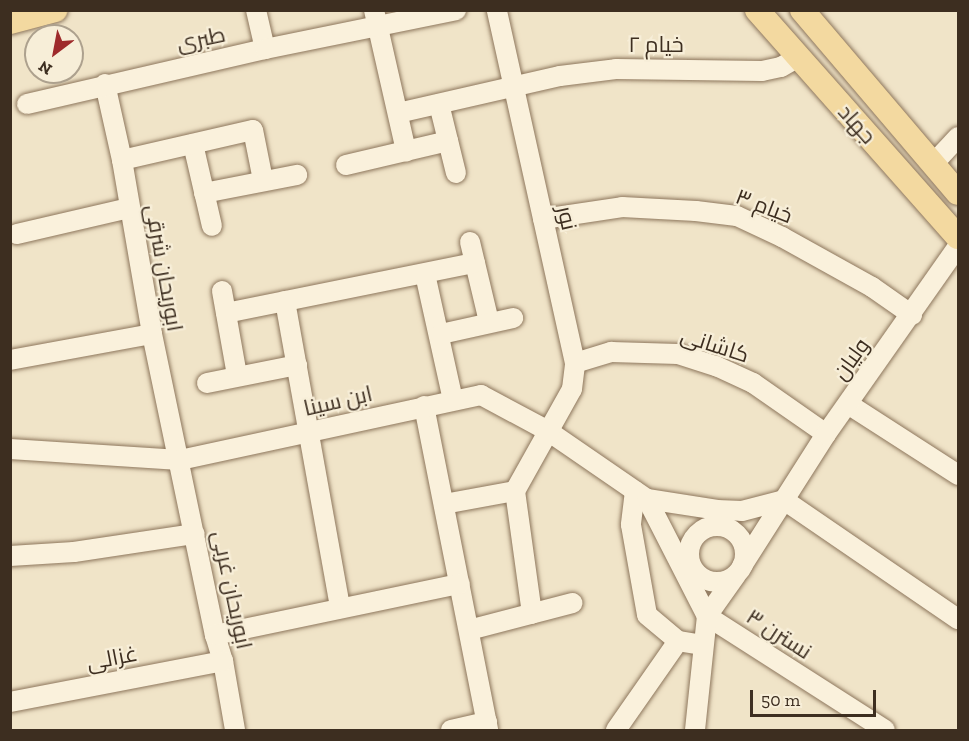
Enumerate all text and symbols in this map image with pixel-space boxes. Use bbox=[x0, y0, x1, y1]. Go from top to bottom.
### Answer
street label: طبری bbox=[174, 21, 228, 57]
north arrow bbox=[24, 24, 84, 84]
street label: خیام ۲ bbox=[628, 32, 684, 58]
text: N bbox=[35, 57, 55, 79]
street label: جهاد bbox=[833, 99, 881, 149]
street label: خیام ۳ bbox=[732, 183, 796, 229]
street label: ابوریحان شرقی bbox=[140, 202, 188, 334]
street label: نور bbox=[551, 203, 583, 233]
street label: کاشانی bbox=[678, 322, 752, 368]
street label: ولیان bbox=[827, 333, 875, 385]
street label: ابن سینا bbox=[301, 380, 375, 422]
street label: ابوریحان غربی bbox=[207, 528, 257, 652]
street label: نسترن ۳ bbox=[741, 603, 817, 665]
street label: غزالی bbox=[84, 640, 140, 676]
scale bar bbox=[753, 678, 879, 716]
text: 50 m bbox=[761, 689, 800, 711]

